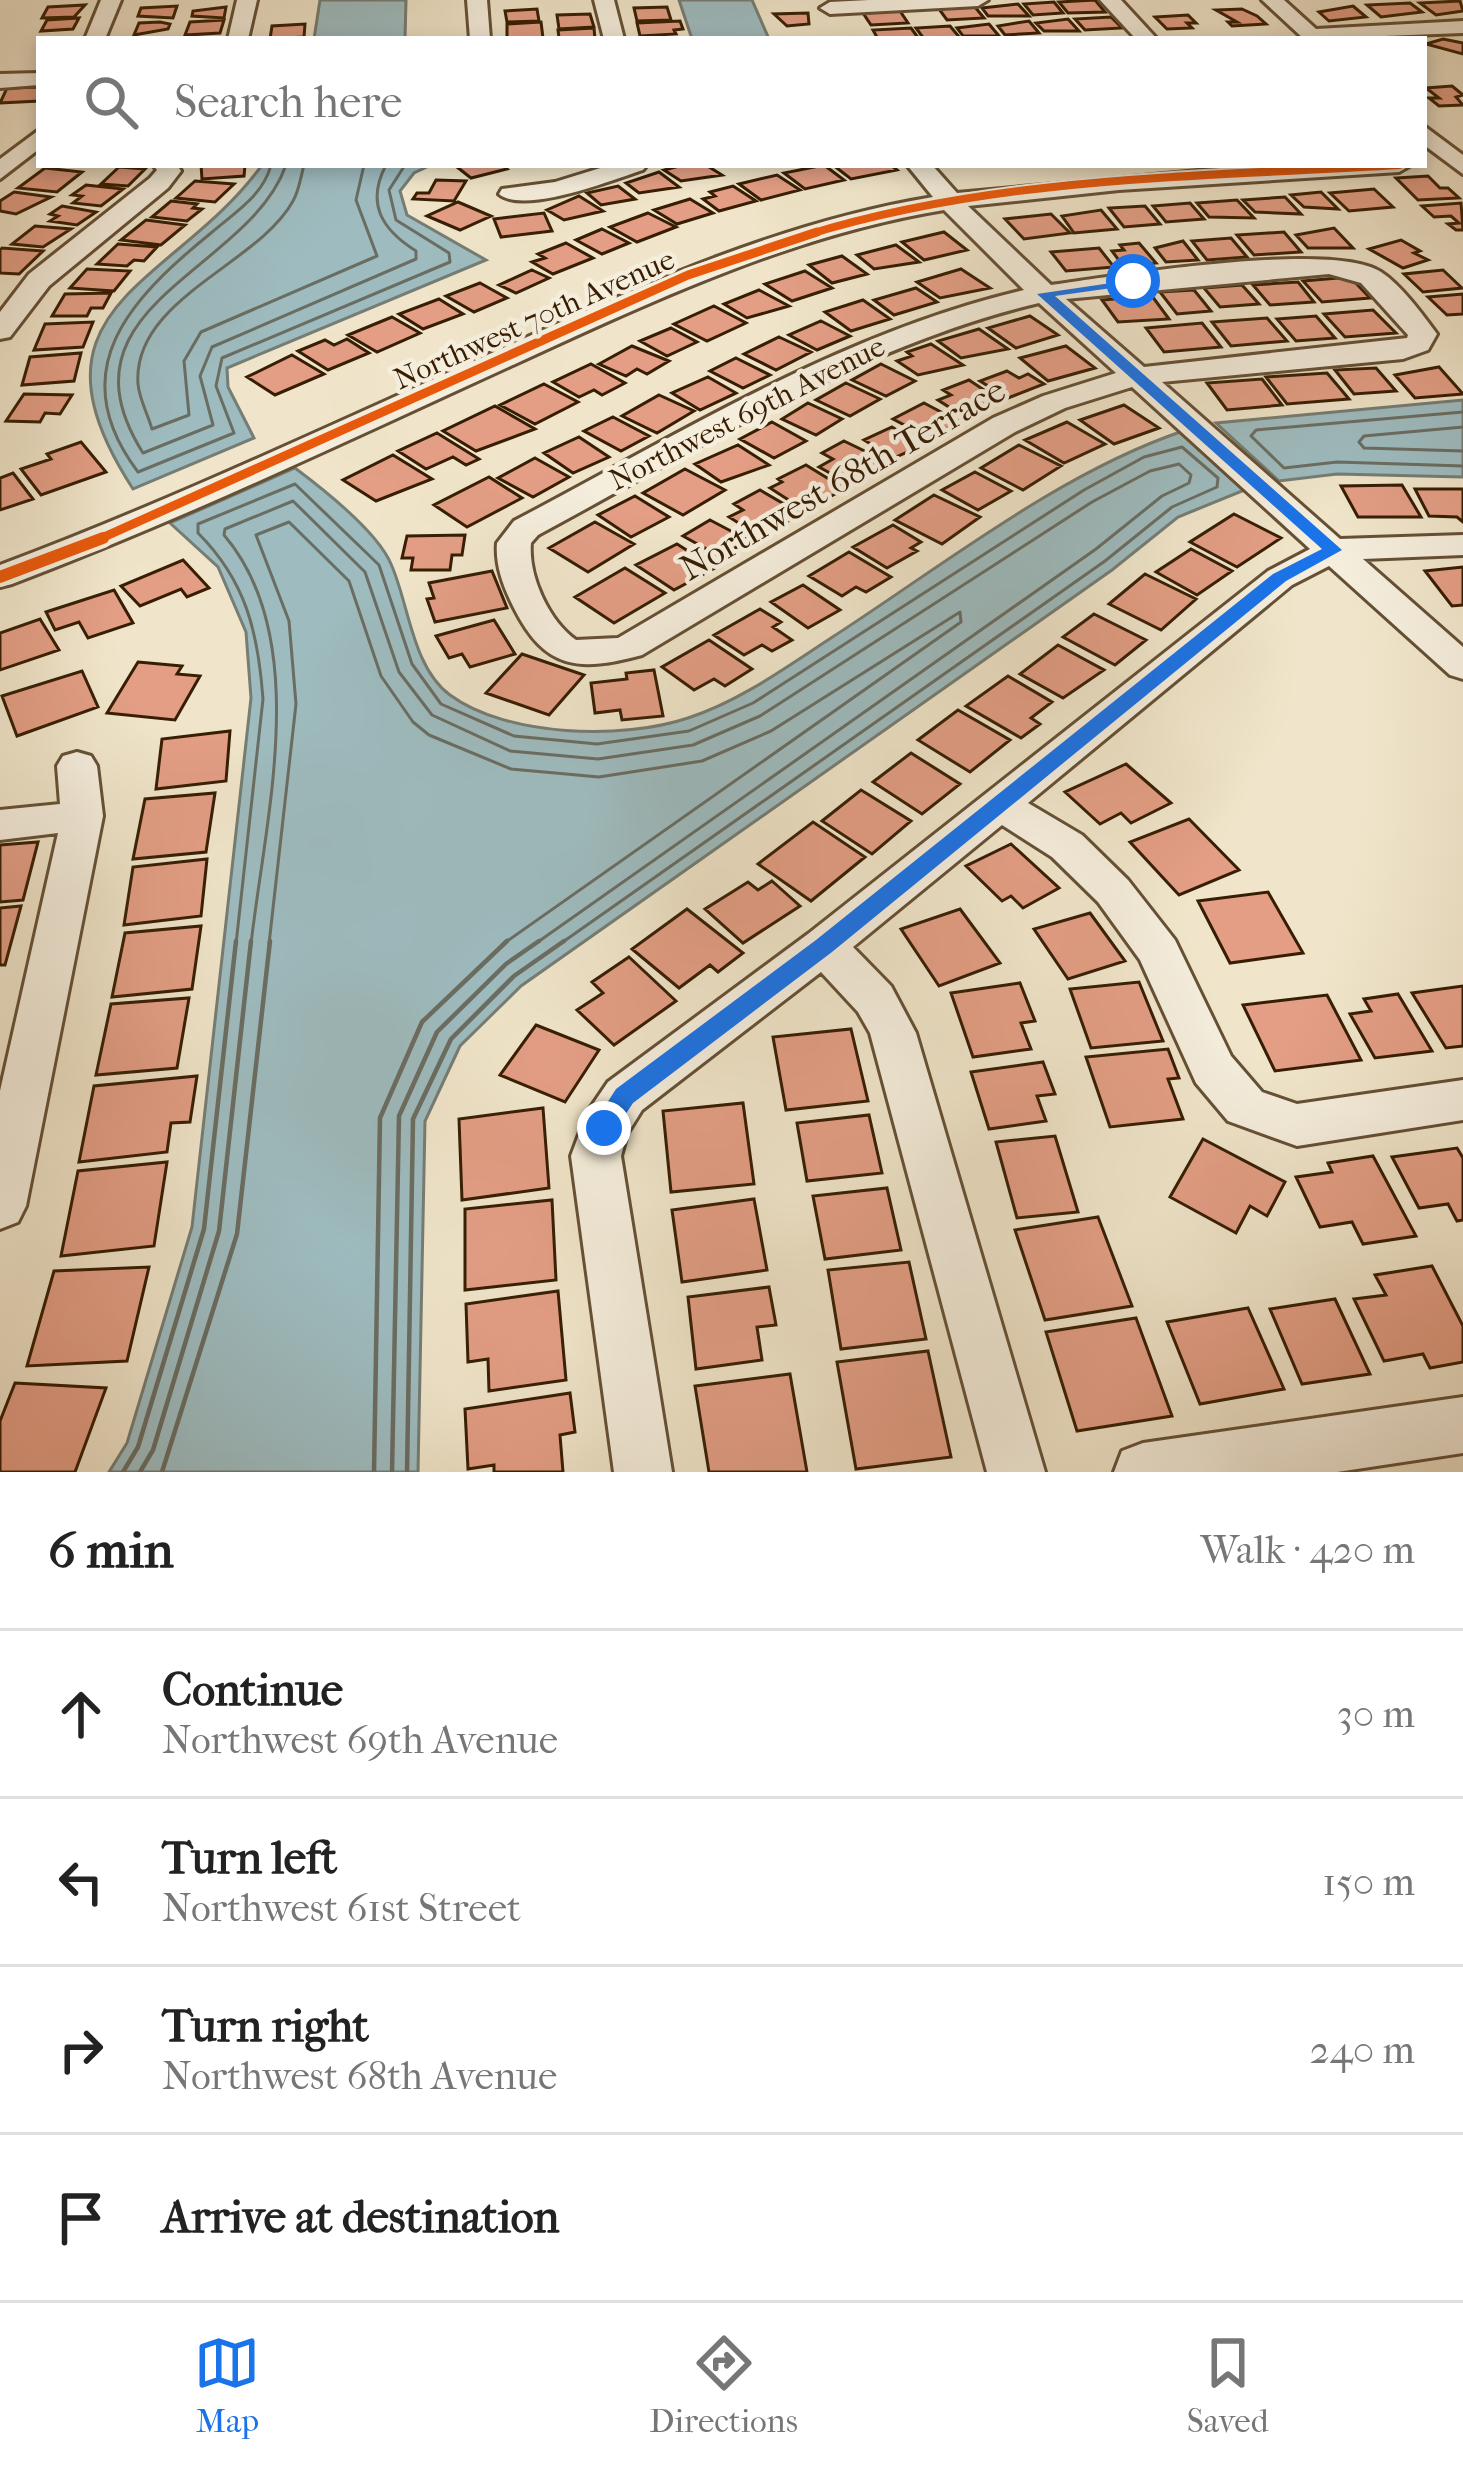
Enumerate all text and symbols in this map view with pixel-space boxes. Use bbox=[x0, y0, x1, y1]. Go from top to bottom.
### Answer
search box bbox=[36, 36, 1427, 168]
icon: search bbox=[78, 69, 144, 135]
text: Search here bbox=[174, 76, 402, 129]
street label: Northwest 70th Avenue bbox=[388, 242, 680, 397]
route start bbox=[1106, 254, 1160, 308]
street label: Northwest 69th Avenue bbox=[604, 329, 891, 498]
street label: Northwest 68th Terrace bbox=[672, 369, 1013, 589]
route end bbox=[577, 1101, 631, 1155]
text: 6 min bbox=[48, 1520, 174, 1580]
text: Walk · 420 m bbox=[1200, 1527, 1415, 1573]
text: Continue bbox=[162, 1664, 343, 1717]
icon: ahead bbox=[48, 1681, 114, 1747]
text: 30 m bbox=[1337, 1691, 1415, 1737]
text: Northwest 69th Avenue bbox=[162, 1717, 558, 1763]
text: Turn left bbox=[162, 1832, 337, 1885]
icon: left bbox=[48, 1849, 114, 1915]
text: 150 m bbox=[1322, 1859, 1415, 1905]
text: Northwest 61st Street bbox=[162, 1885, 521, 1931]
text: Turn right bbox=[162, 2000, 369, 2053]
icon: right bbox=[48, 2017, 114, 2083]
text: 240 m bbox=[1310, 2027, 1415, 2073]
text: Northwest 68th Avenue bbox=[162, 2053, 557, 2099]
icon: arrive bbox=[48, 2185, 114, 2251]
text: Arrive at destination bbox=[162, 2191, 559, 2244]
tab: Map bbox=[194, 2330, 260, 2441]
tab: Directions bbox=[649, 2330, 798, 2441]
tab: Saved bbox=[1187, 2330, 1269, 2441]

